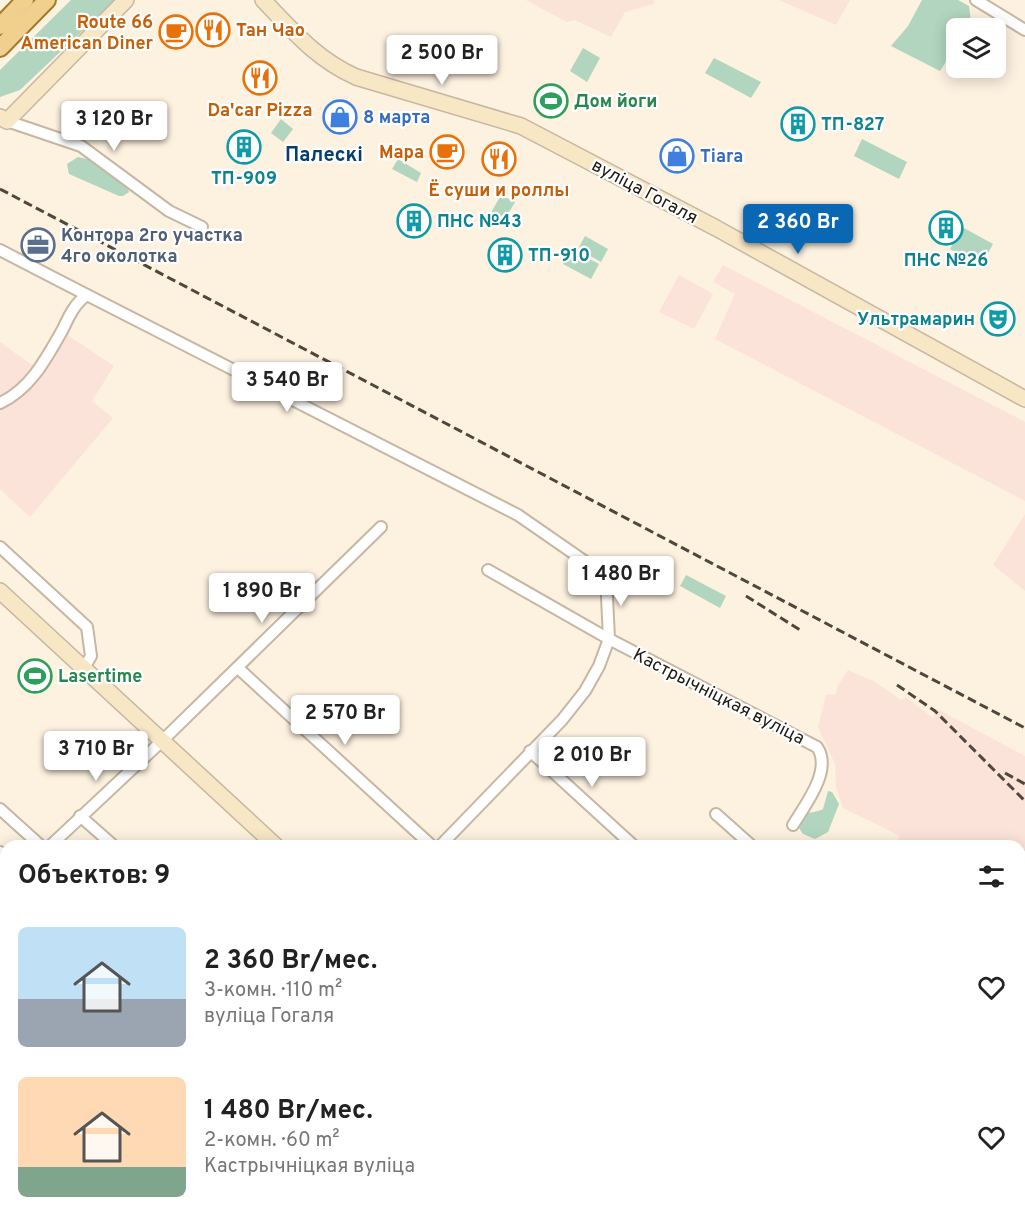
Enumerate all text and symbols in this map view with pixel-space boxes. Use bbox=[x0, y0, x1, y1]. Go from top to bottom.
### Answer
place label: Route 66 American Diner bbox=[21, 12, 153, 56]
restaurant icon: Тан Чао bbox=[195, 12, 231, 48]
cafe icon: Route 66 American Diner bbox=[158, 14, 194, 50]
map controls bbox=[946, 18, 1006, 78]
button: layers bbox=[946, 18, 1006, 78]
place label: Тан Чао bbox=[236, 20, 305, 43]
pin: 2 500 Br bbox=[380, 35, 504, 86]
text: 2 500 Br bbox=[401, 41, 483, 67]
restaurant icon: Da'car Pizza bbox=[242, 60, 278, 96]
sports icon: Дом йоги bbox=[533, 83, 569, 119]
place label: Дом йоги bbox=[574, 91, 658, 114]
shop icon: 8 марта bbox=[322, 99, 358, 135]
place label: Da'car Pizza bbox=[208, 100, 312, 123]
pin: 3 120 Br bbox=[52, 101, 176, 152]
building icon: ТП-827 bbox=[780, 106, 816, 142]
text: 3 120 Br bbox=[75, 107, 153, 133]
place label: 8 марта bbox=[363, 107, 430, 130]
place label: ТП-827 bbox=[821, 114, 884, 137]
building icon: ТП-909 bbox=[226, 129, 262, 165]
cafe icon: Мара bbox=[429, 134, 465, 170]
shop icon: Tiara bbox=[659, 138, 695, 174]
restaurant icon: Ё суши и роллы bbox=[481, 141, 517, 177]
place label: Мара bbox=[379, 142, 424, 165]
district label: Палескі bbox=[285, 143, 363, 169]
place label: Tiara bbox=[700, 146, 743, 169]
street label: вуліца Гогаля bbox=[587, 155, 701, 230]
place label: ТП-909 bbox=[211, 168, 277, 191]
place label: Ё суши и роллы bbox=[428, 179, 570, 203]
building icon: ПНС №43 bbox=[396, 203, 432, 239]
pin: 2 360 Br bbox=[736, 204, 860, 255]
text: 2 360 Br bbox=[757, 210, 839, 236]
building icon: ПНС №26 bbox=[928, 210, 964, 246]
place label: ПНС №43 bbox=[437, 211, 522, 234]
place label: Контора 2го участка 4го околотка bbox=[61, 225, 243, 269]
office icon: Контора 2го участка 4го околотка bbox=[20, 227, 56, 263]
building icon: ТП-910 bbox=[487, 237, 523, 273]
place label: ТП-910 bbox=[528, 245, 590, 268]
place label: ПНС №26 bbox=[904, 250, 988, 273]
theatre icon: Ультрамарин bbox=[980, 301, 1016, 337]
place label: Ультрамарин bbox=[857, 309, 975, 332]
pin: 3 540 Br bbox=[225, 362, 349, 413]
text: 3 540 Br bbox=[246, 368, 328, 394]
pin: 1 480 Br bbox=[559, 556, 683, 607]
text: 1 480 Br bbox=[582, 562, 660, 588]
pin: 1 890 Br bbox=[200, 573, 324, 624]
text: 1 890 Br bbox=[223, 579, 301, 605]
street label: Кастрычніцкая вуліца bbox=[629, 644, 808, 751]
sports icon: Lasertime bbox=[17, 658, 53, 694]
place label: Lasertime bbox=[58, 666, 142, 689]
pin: 2 570 Br bbox=[283, 695, 407, 746]
text: 2 570 Br bbox=[305, 701, 385, 727]
pin: 3 710 Br bbox=[34, 731, 158, 782]
text: 3 710 Br bbox=[58, 737, 134, 763]
pin: 2 010 Br bbox=[530, 737, 654, 788]
text: 2 010 Br bbox=[553, 743, 631, 769]
text: Объектов: 9 bbox=[18, 860, 170, 893]
icon: filters bbox=[975, 860, 1008, 893]
text: 2 360 Br/мес. bbox=[204, 945, 377, 978]
icon: home bbox=[66, 951, 138, 1023]
icon: heart bbox=[975, 971, 1008, 1004]
text: 3-комн. · 110 m² bbox=[204, 978, 342, 1004]
text: вуліца Гогаля bbox=[204, 1004, 334, 1030]
text: 1 480 Br/мес. bbox=[204, 1095, 373, 1128]
icon: home bbox=[66, 1101, 138, 1173]
icon: heart bbox=[975, 1121, 1008, 1154]
text: 2-комн. · 60 m² bbox=[204, 1128, 340, 1154]
text: Кастрычніцкая вуліца bbox=[204, 1154, 415, 1180]

